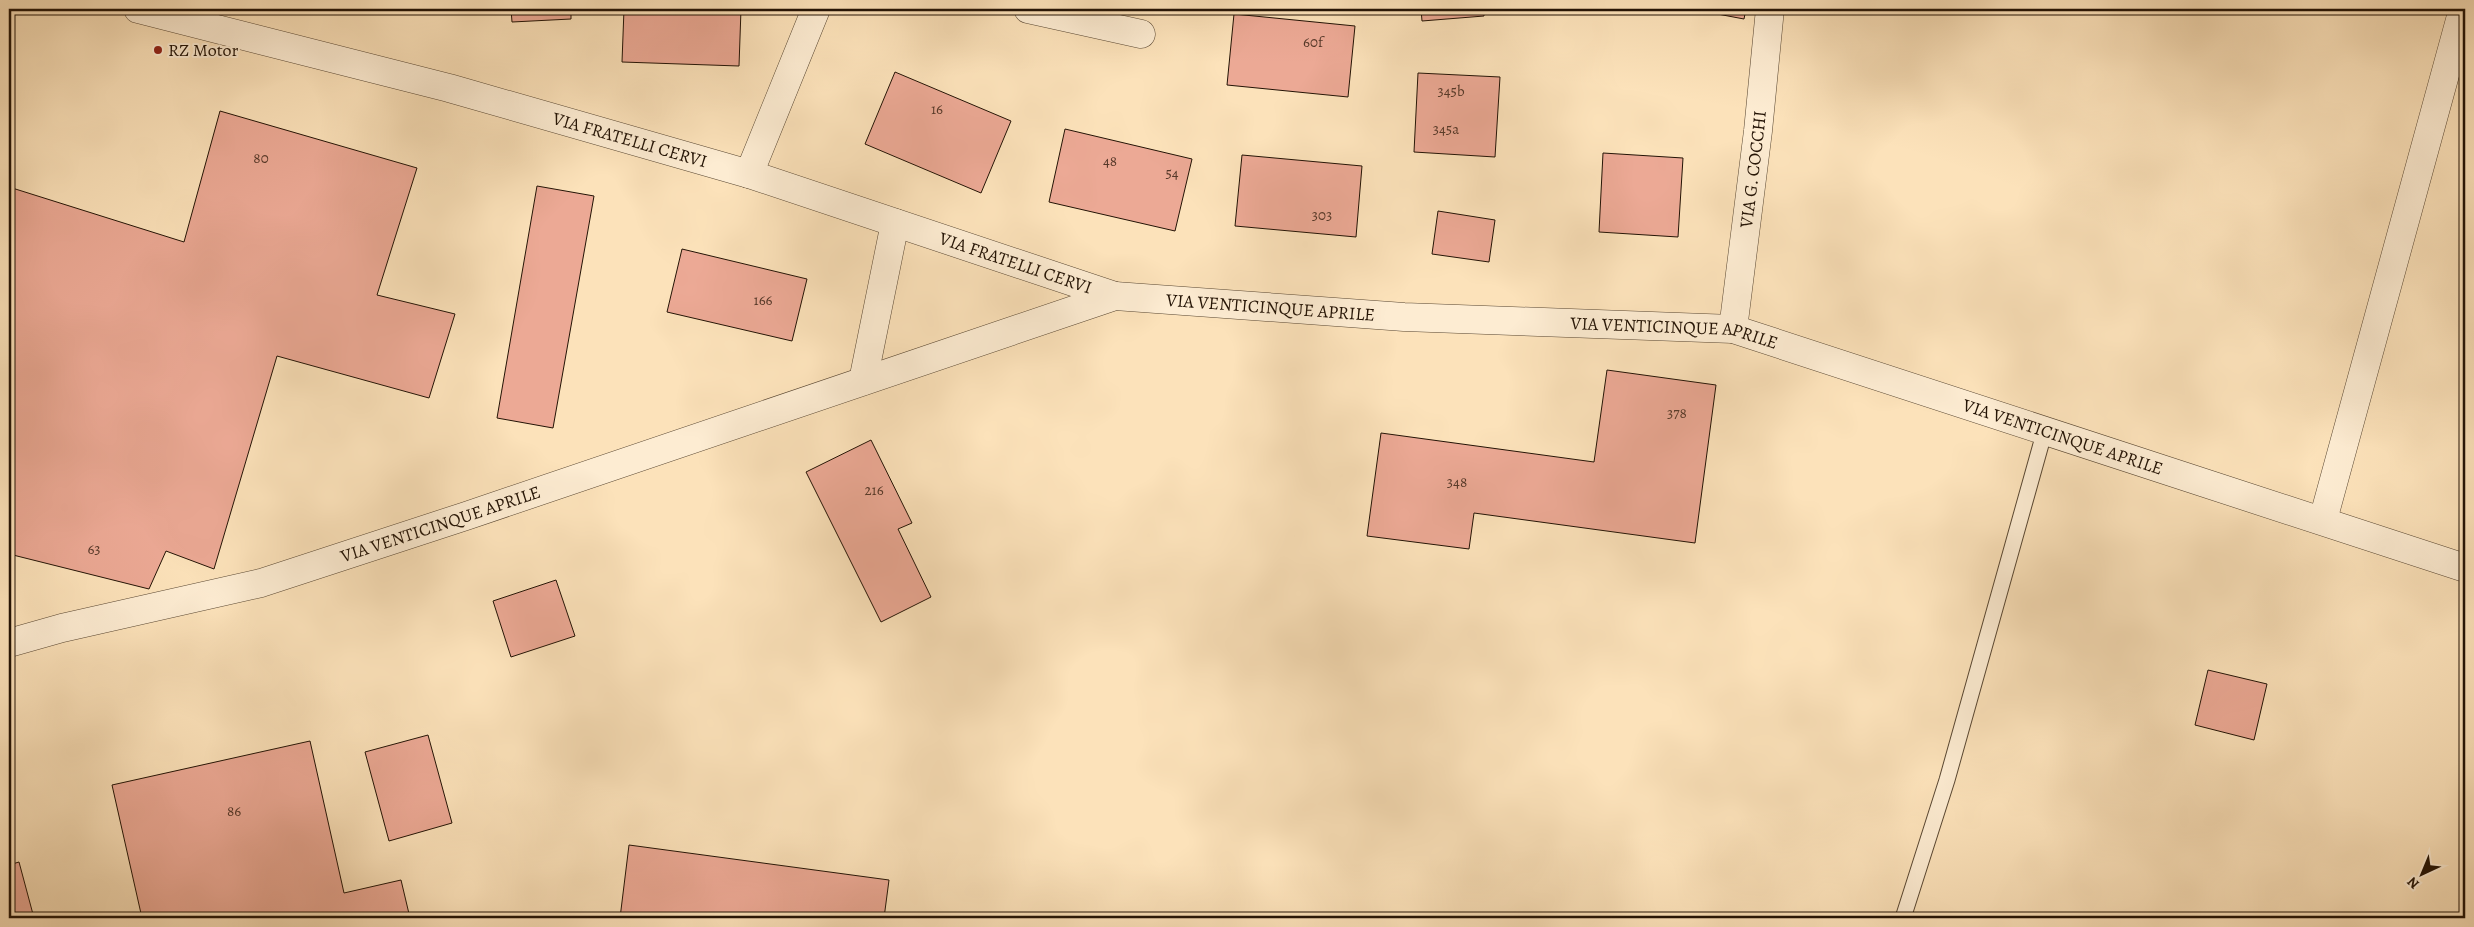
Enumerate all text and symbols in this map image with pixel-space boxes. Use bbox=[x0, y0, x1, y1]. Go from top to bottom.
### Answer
house number: 60f bbox=[1303, 32, 1325, 52]
place label: RZ Motor bbox=[168, 38, 239, 62]
marker: RZ Motor bbox=[152, 44, 164, 56]
house number: 345b bbox=[1437, 81, 1465, 101]
house number: 16 bbox=[931, 99, 943, 119]
street label: VIA FRATELLI CERVI bbox=[549, 106, 710, 173]
street label: VIA G. COCCHI bbox=[1734, 109, 1772, 230]
house number: 345a bbox=[1433, 119, 1459, 139]
house number: 80 bbox=[253, 148, 269, 168]
house number: 48 bbox=[1103, 151, 1117, 171]
house number: 54 bbox=[1165, 163, 1179, 183]
house number: 303 bbox=[1312, 205, 1332, 225]
street label: VIA FRATELLI CERVI bbox=[935, 226, 1095, 300]
street label: VIA VENTICINQUE APRILE bbox=[1164, 288, 1376, 327]
house number: 166 bbox=[754, 290, 773, 310]
street label: VIA VENTICINQUE APRILE bbox=[1569, 311, 1781, 355]
street label: VIA VENTICINQUE APRILE bbox=[1959, 393, 2166, 481]
house number: 378 bbox=[1667, 403, 1687, 423]
house number: 348 bbox=[1447, 472, 1467, 492]
street label: VIA VENTICINQUE APRILE bbox=[337, 480, 543, 569]
house number: 216 bbox=[864, 480, 884, 500]
house number: 63 bbox=[87, 539, 101, 559]
house number: 86 bbox=[227, 801, 241, 821]
north arrow bbox=[2396, 850, 2446, 900]
text: N bbox=[2403, 873, 2424, 893]

